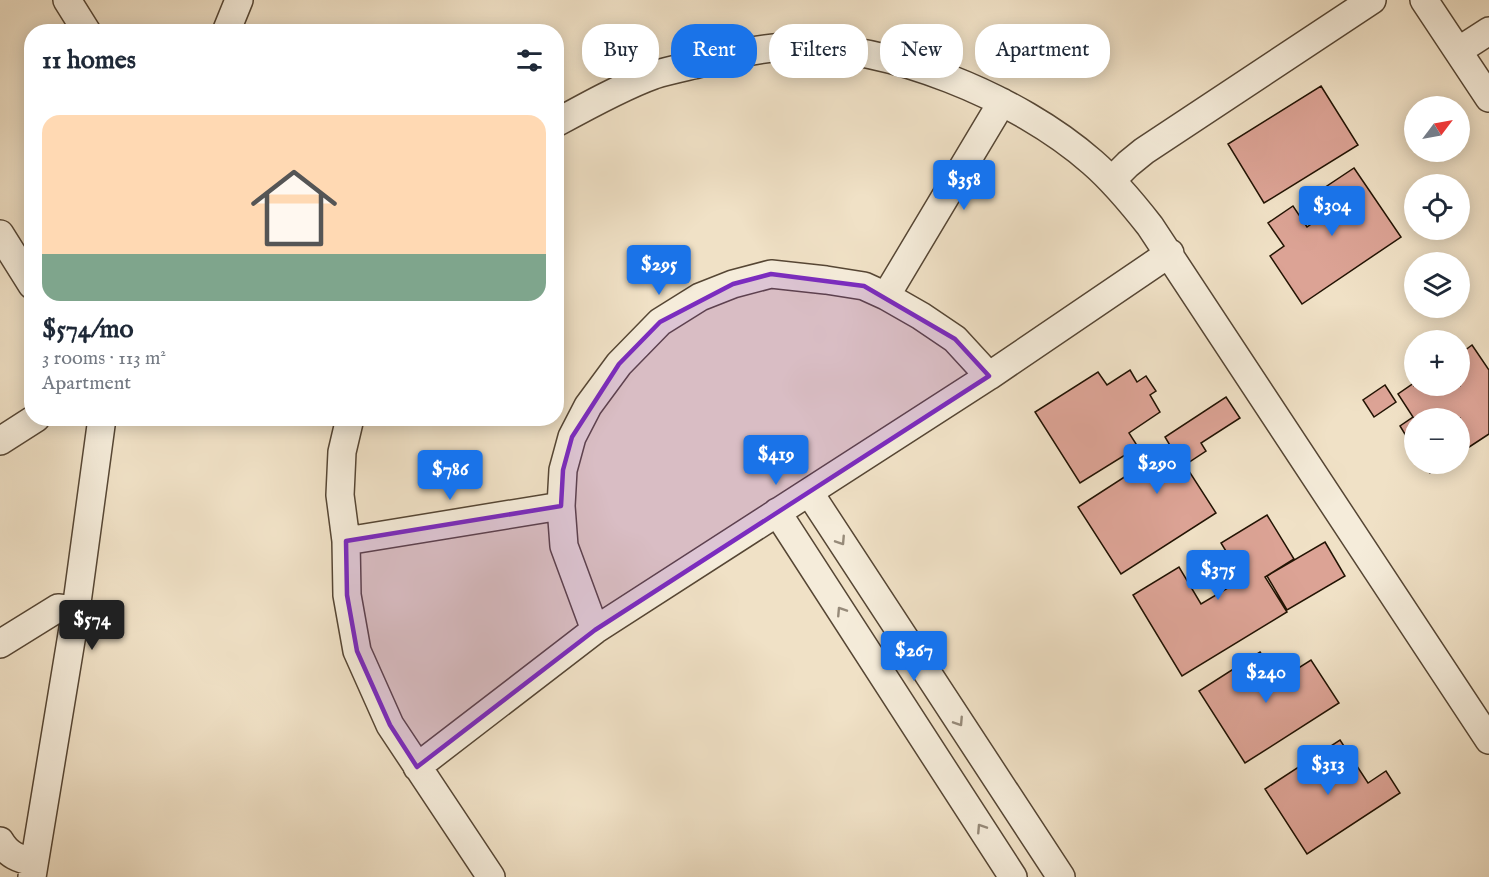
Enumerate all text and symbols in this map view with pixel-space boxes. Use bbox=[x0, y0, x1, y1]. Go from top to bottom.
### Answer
chip: Buy bbox=[582, 24, 659, 78]
chip: Rent bbox=[671, 24, 757, 78]
chip: Filters bbox=[769, 24, 868, 78]
chip: New bbox=[880, 24, 963, 78]
chip: Apartment bbox=[975, 24, 1110, 78]
text: 11 homes bbox=[42, 44, 136, 77]
icon: filters bbox=[513, 44, 546, 77]
north arrow bbox=[1404, 96, 1470, 162]
map controls bbox=[1404, 96, 1470, 474]
icon: home bbox=[240, 154, 348, 262]
pin: $358 bbox=[928, 160, 1000, 211]
text: $358 bbox=[947, 167, 981, 192]
button: locate bbox=[1404, 174, 1470, 240]
pin: $304 bbox=[1296, 186, 1368, 237]
text: $304 bbox=[1313, 193, 1351, 218]
pin: $295 bbox=[623, 245, 695, 296]
text: $295 bbox=[641, 252, 677, 277]
button: layers bbox=[1404, 252, 1470, 318]
text: $574/mo bbox=[42, 313, 134, 346]
button: + bbox=[1404, 330, 1470, 396]
text: 3 rooms · 113 m² bbox=[42, 346, 166, 371]
text: Apartment bbox=[42, 371, 131, 396]
button: − bbox=[1404, 408, 1470, 474]
pin: $419 bbox=[740, 435, 812, 486]
text: $419 bbox=[757, 442, 795, 467]
pin: $290 bbox=[1121, 444, 1193, 495]
pin: $786 bbox=[414, 450, 486, 501]
text: $290 bbox=[1137, 451, 1177, 476]
text: $786 bbox=[432, 457, 468, 482]
one-way arrow bbox=[834, 535, 846, 545]
pin: $375 bbox=[1182, 550, 1254, 601]
text: $375 bbox=[1200, 557, 1236, 582]
pin: $574 bbox=[56, 600, 128, 651]
text: $574 bbox=[73, 607, 111, 632]
one-way arrow bbox=[837, 607, 849, 617]
pin: $267 bbox=[878, 631, 950, 682]
text: $267 bbox=[895, 638, 933, 663]
pin: $240 bbox=[1230, 653, 1302, 704]
text: $240 bbox=[1246, 660, 1286, 685]
one-way arrow bbox=[952, 716, 964, 726]
pin: $313 bbox=[1292, 745, 1364, 796]
text: $313 bbox=[1311, 752, 1345, 777]
one-way arrow bbox=[977, 824, 989, 834]

